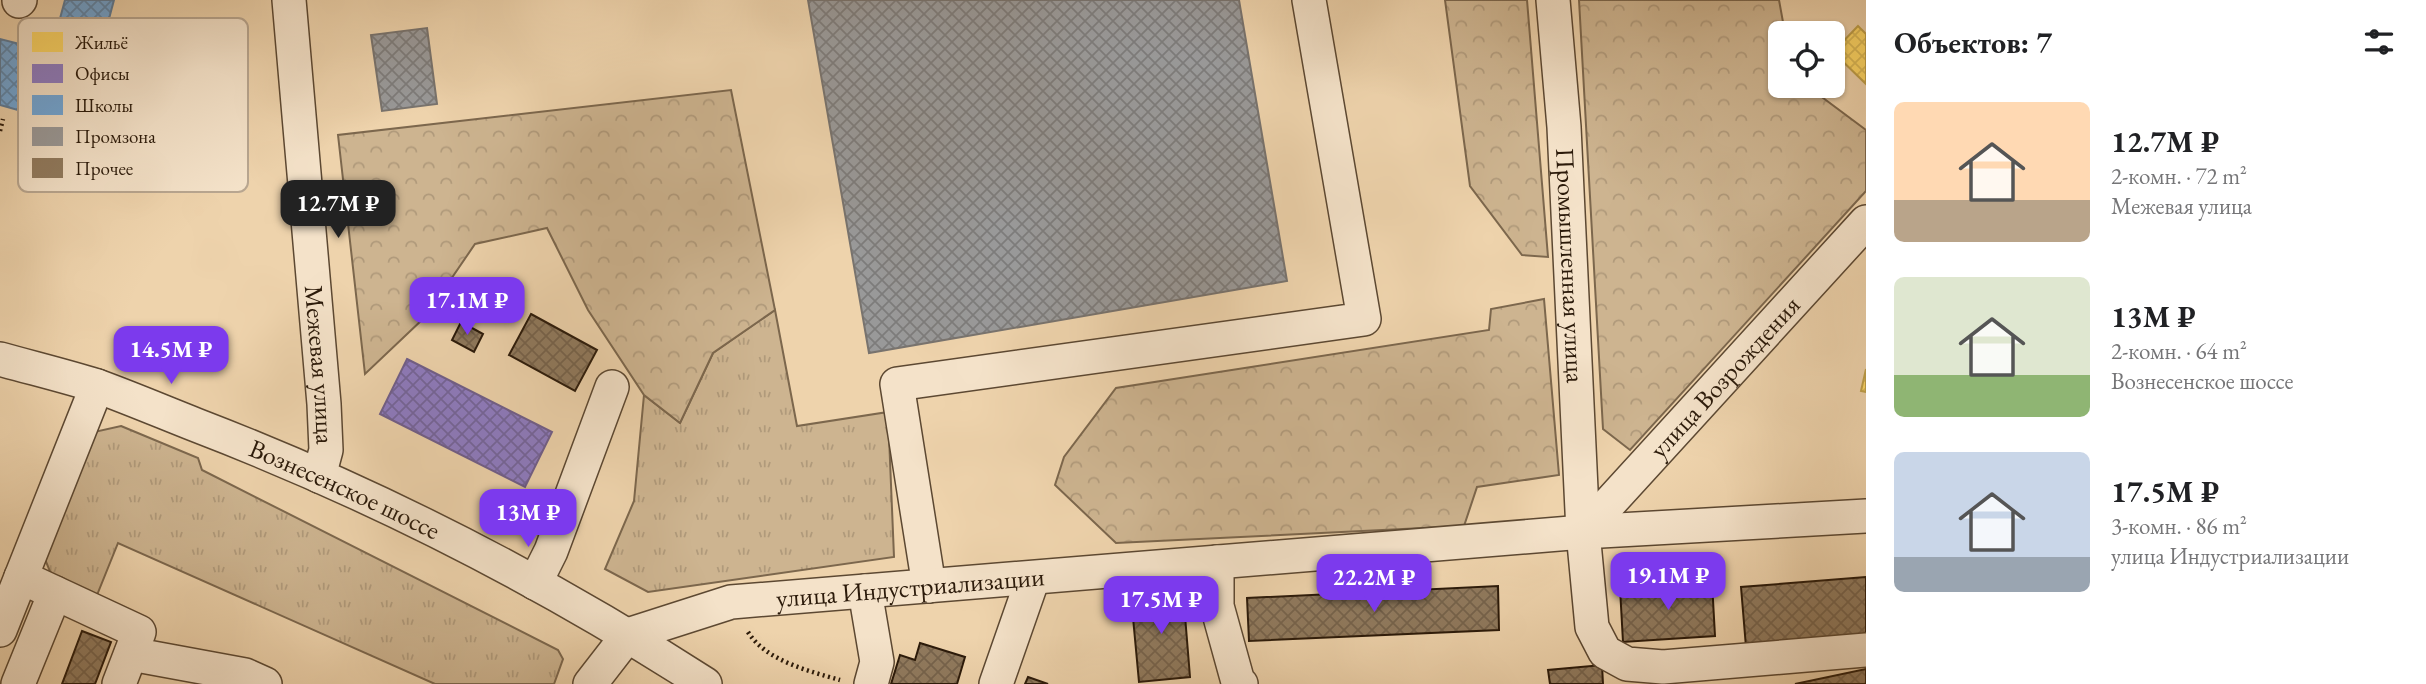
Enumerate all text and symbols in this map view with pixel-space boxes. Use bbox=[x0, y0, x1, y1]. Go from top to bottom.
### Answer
legend bbox=[18, 18, 248, 192]
map controls bbox=[1768, 21, 1845, 98]
button: locate bbox=[1768, 21, 1845, 98]
text: Объектов: 7 bbox=[1894, 23, 2052, 62]
icon: filters bbox=[2360, 23, 2398, 61]
text: Жильё bbox=[74, 30, 128, 55]
text: Офисы bbox=[75, 61, 130, 86]
text: Школы bbox=[75, 93, 133, 118]
text: 12.7M ₽ bbox=[2111, 122, 2219, 161]
text: Промзона bbox=[75, 124, 156, 149]
icon: home bbox=[1950, 130, 2034, 214]
street label: Промышленная улица bbox=[1548, 147, 1593, 384]
text: Прочее bbox=[75, 156, 133, 181]
text: 2-комн. · 72 m² bbox=[2111, 161, 2247, 191]
pin: 12.7M ₽ bbox=[273, 180, 403, 240]
text: 12.7M ₽ bbox=[297, 188, 379, 218]
text: Межевая улица bbox=[2111, 191, 2252, 221]
pin: 17.1M ₽ bbox=[402, 278, 532, 337]
street label: Межевая улица bbox=[297, 284, 343, 446]
text: 17.1M ₽ bbox=[426, 285, 508, 315]
street label: улица Возрождения bbox=[1642, 288, 1807, 465]
text: 13M ₽ bbox=[2111, 297, 2196, 336]
icon: home bbox=[1950, 305, 2034, 389]
pin: 14.5M ₽ bbox=[106, 326, 236, 386]
text: 14.5M ₽ bbox=[130, 334, 212, 364]
text: 2-комн. · 64 m² bbox=[2111, 336, 2247, 366]
text: Вознесенское шоссе bbox=[2111, 366, 2293, 396]
street label: Вознесенское шоссе bbox=[244, 431, 446, 547]
text: 17.5M ₽ bbox=[2111, 472, 2219, 511]
icon: home bbox=[1950, 480, 2034, 564]
pin: 13M ₽ bbox=[479, 490, 577, 549]
text: 13M ₽ bbox=[495, 497, 561, 527]
text: 3-комн. · 86 m² bbox=[2111, 511, 2247, 541]
text: улица Индустриализации bbox=[2111, 541, 2349, 571]
pin: 19.1M ₽ bbox=[1603, 552, 1733, 612]
pin: 22.2M ₽ bbox=[1309, 554, 1439, 614]
street label: улица Индустриализации bbox=[775, 559, 1046, 615]
text: 19.1M ₽ bbox=[1627, 560, 1709, 590]
text: 22.2M ₽ bbox=[1333, 562, 1415, 592]
pin: 17.5M ₽ bbox=[1096, 576, 1226, 636]
text: 17.5M ₽ bbox=[1120, 584, 1202, 614]

